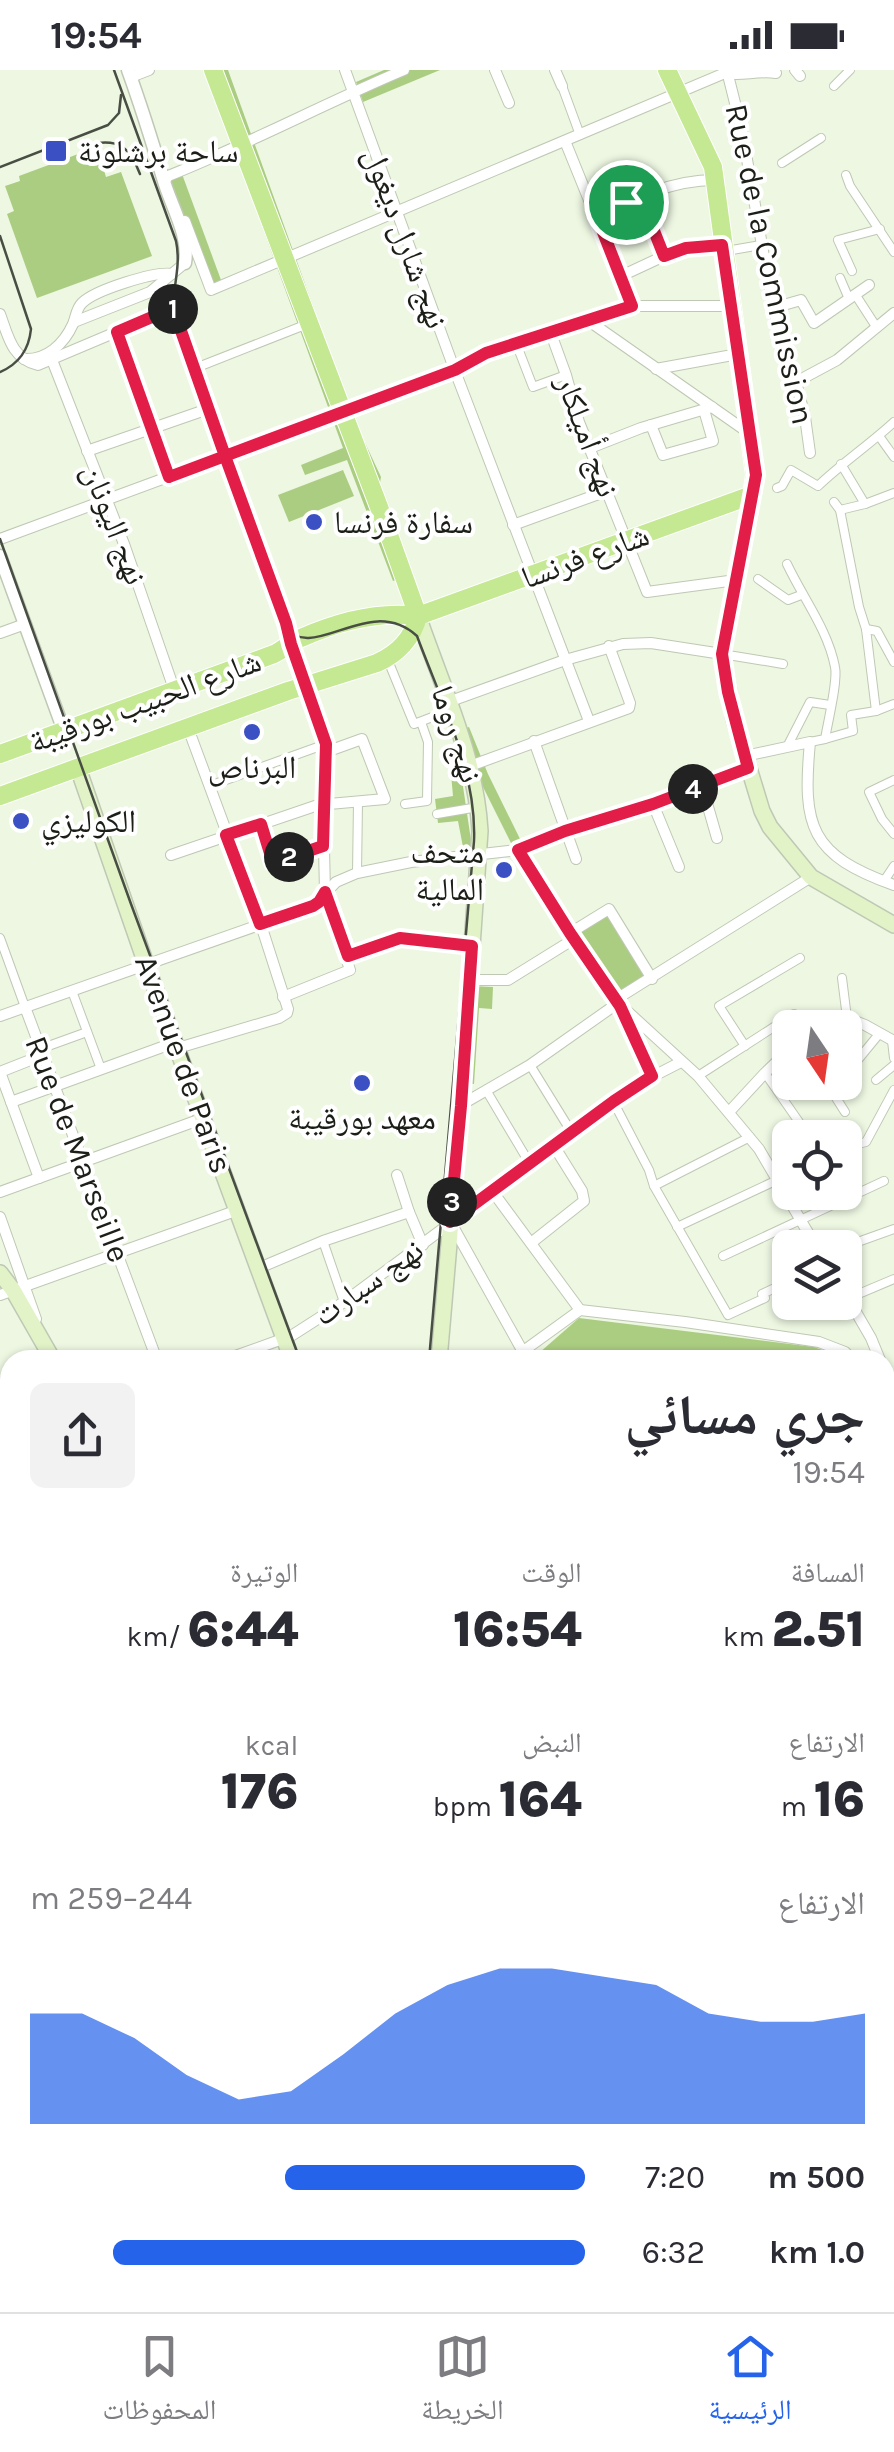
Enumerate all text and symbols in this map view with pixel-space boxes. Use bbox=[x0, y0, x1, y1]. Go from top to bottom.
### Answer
text: 19:54 bbox=[50, 13, 142, 58]
street label: Rue de la Commission bbox=[717, 100, 822, 428]
place label: ساحة برشلونة bbox=[78, 133, 238, 170]
marker: ساحة برشلونة bbox=[43, 138, 69, 164]
street label: نهج شارل ديغول bbox=[355, 143, 455, 334]
pin bbox=[584, 160, 669, 245]
icon: arrive bbox=[599, 175, 654, 230]
pin: 1 bbox=[148, 284, 198, 334]
text: 1 bbox=[168, 292, 178, 325]
street label: نهج أميلكار bbox=[547, 369, 627, 502]
street label: نهج اليونان bbox=[74, 459, 154, 590]
place label: سفارة فرنسا bbox=[334, 504, 473, 541]
marker: سفارة فرنسا bbox=[303, 511, 325, 533]
street label: شارع فرنسا bbox=[516, 516, 654, 598]
street label: شارع الحبيب بورقيبة bbox=[24, 642, 266, 761]
street label: نهج روما bbox=[423, 681, 490, 788]
marker: البرناص bbox=[241, 721, 263, 743]
place label: البرناص bbox=[208, 749, 296, 787]
pin: 4 bbox=[668, 764, 718, 814]
text: 4 bbox=[685, 772, 701, 805]
place label: الكوليزي bbox=[41, 803, 136, 846]
marker: الكوليزي bbox=[10, 810, 32, 832]
pin: 2 bbox=[264, 832, 314, 882]
place label: متحف المالية bbox=[410, 834, 484, 908]
text: 2 bbox=[281, 840, 297, 873]
marker: متحف المالية bbox=[493, 859, 515, 881]
street label: Avenue de Paris bbox=[127, 950, 240, 1178]
north arrow bbox=[772, 1010, 862, 1100]
map controls bbox=[772, 1010, 862, 1320]
street label: Rue de Marseille bbox=[17, 1031, 138, 1268]
marker: معهد بورقيبة bbox=[351, 1072, 373, 1094]
place label: معهد بورقيبة bbox=[288, 1100, 436, 1137]
button: locate bbox=[772, 1120, 862, 1210]
pin: 3 bbox=[427, 1177, 477, 1227]
text: 3 bbox=[443, 1185, 461, 1218]
button: layers bbox=[772, 1230, 862, 1320]
street label: نهج سبارت bbox=[306, 1231, 431, 1334]
button: share bbox=[30, 1383, 135, 1488]
text: جري مسائي bbox=[625, 1384, 865, 1448]
text: 19:54 bbox=[793, 1454, 865, 1491]
text: الوتيرة bbox=[230, 1556, 298, 1589]
text: الوقت bbox=[521, 1556, 582, 1589]
text: المسافة bbox=[791, 1556, 865, 1589]
text: 6:44 bbox=[187, 1600, 298, 1659]
text: 16:54 bbox=[453, 1600, 582, 1659]
text: 2.51 bbox=[771, 1600, 865, 1659]
text: /km bbox=[127, 1620, 187, 1653]
text: km bbox=[723, 1620, 771, 1653]
text: النبض bbox=[522, 1726, 582, 1759]
text: الارتفاع bbox=[789, 1726, 865, 1759]
text: kcal bbox=[245, 1729, 298, 1762]
text: 176 bbox=[221, 1762, 298, 1821]
text: 164 bbox=[499, 1770, 582, 1829]
text: 16 bbox=[814, 1770, 865, 1829]
text: bpm bbox=[433, 1790, 499, 1823]
text: m bbox=[781, 1790, 814, 1823]
text: 244–259 m bbox=[30, 1880, 192, 1917]
text: الارتفاع bbox=[778, 1885, 865, 1922]
text: 7:20 bbox=[645, 2159, 705, 2196]
text: 500 m bbox=[767, 2159, 865, 2196]
text: 6:32 bbox=[642, 2234, 705, 2271]
text: 1.0 km bbox=[769, 2234, 865, 2271]
tab: المحفوظات bbox=[102, 2329, 216, 2437]
tab: الخريطة bbox=[421, 2329, 504, 2437]
tab: الرئيسية bbox=[709, 2329, 792, 2437]

